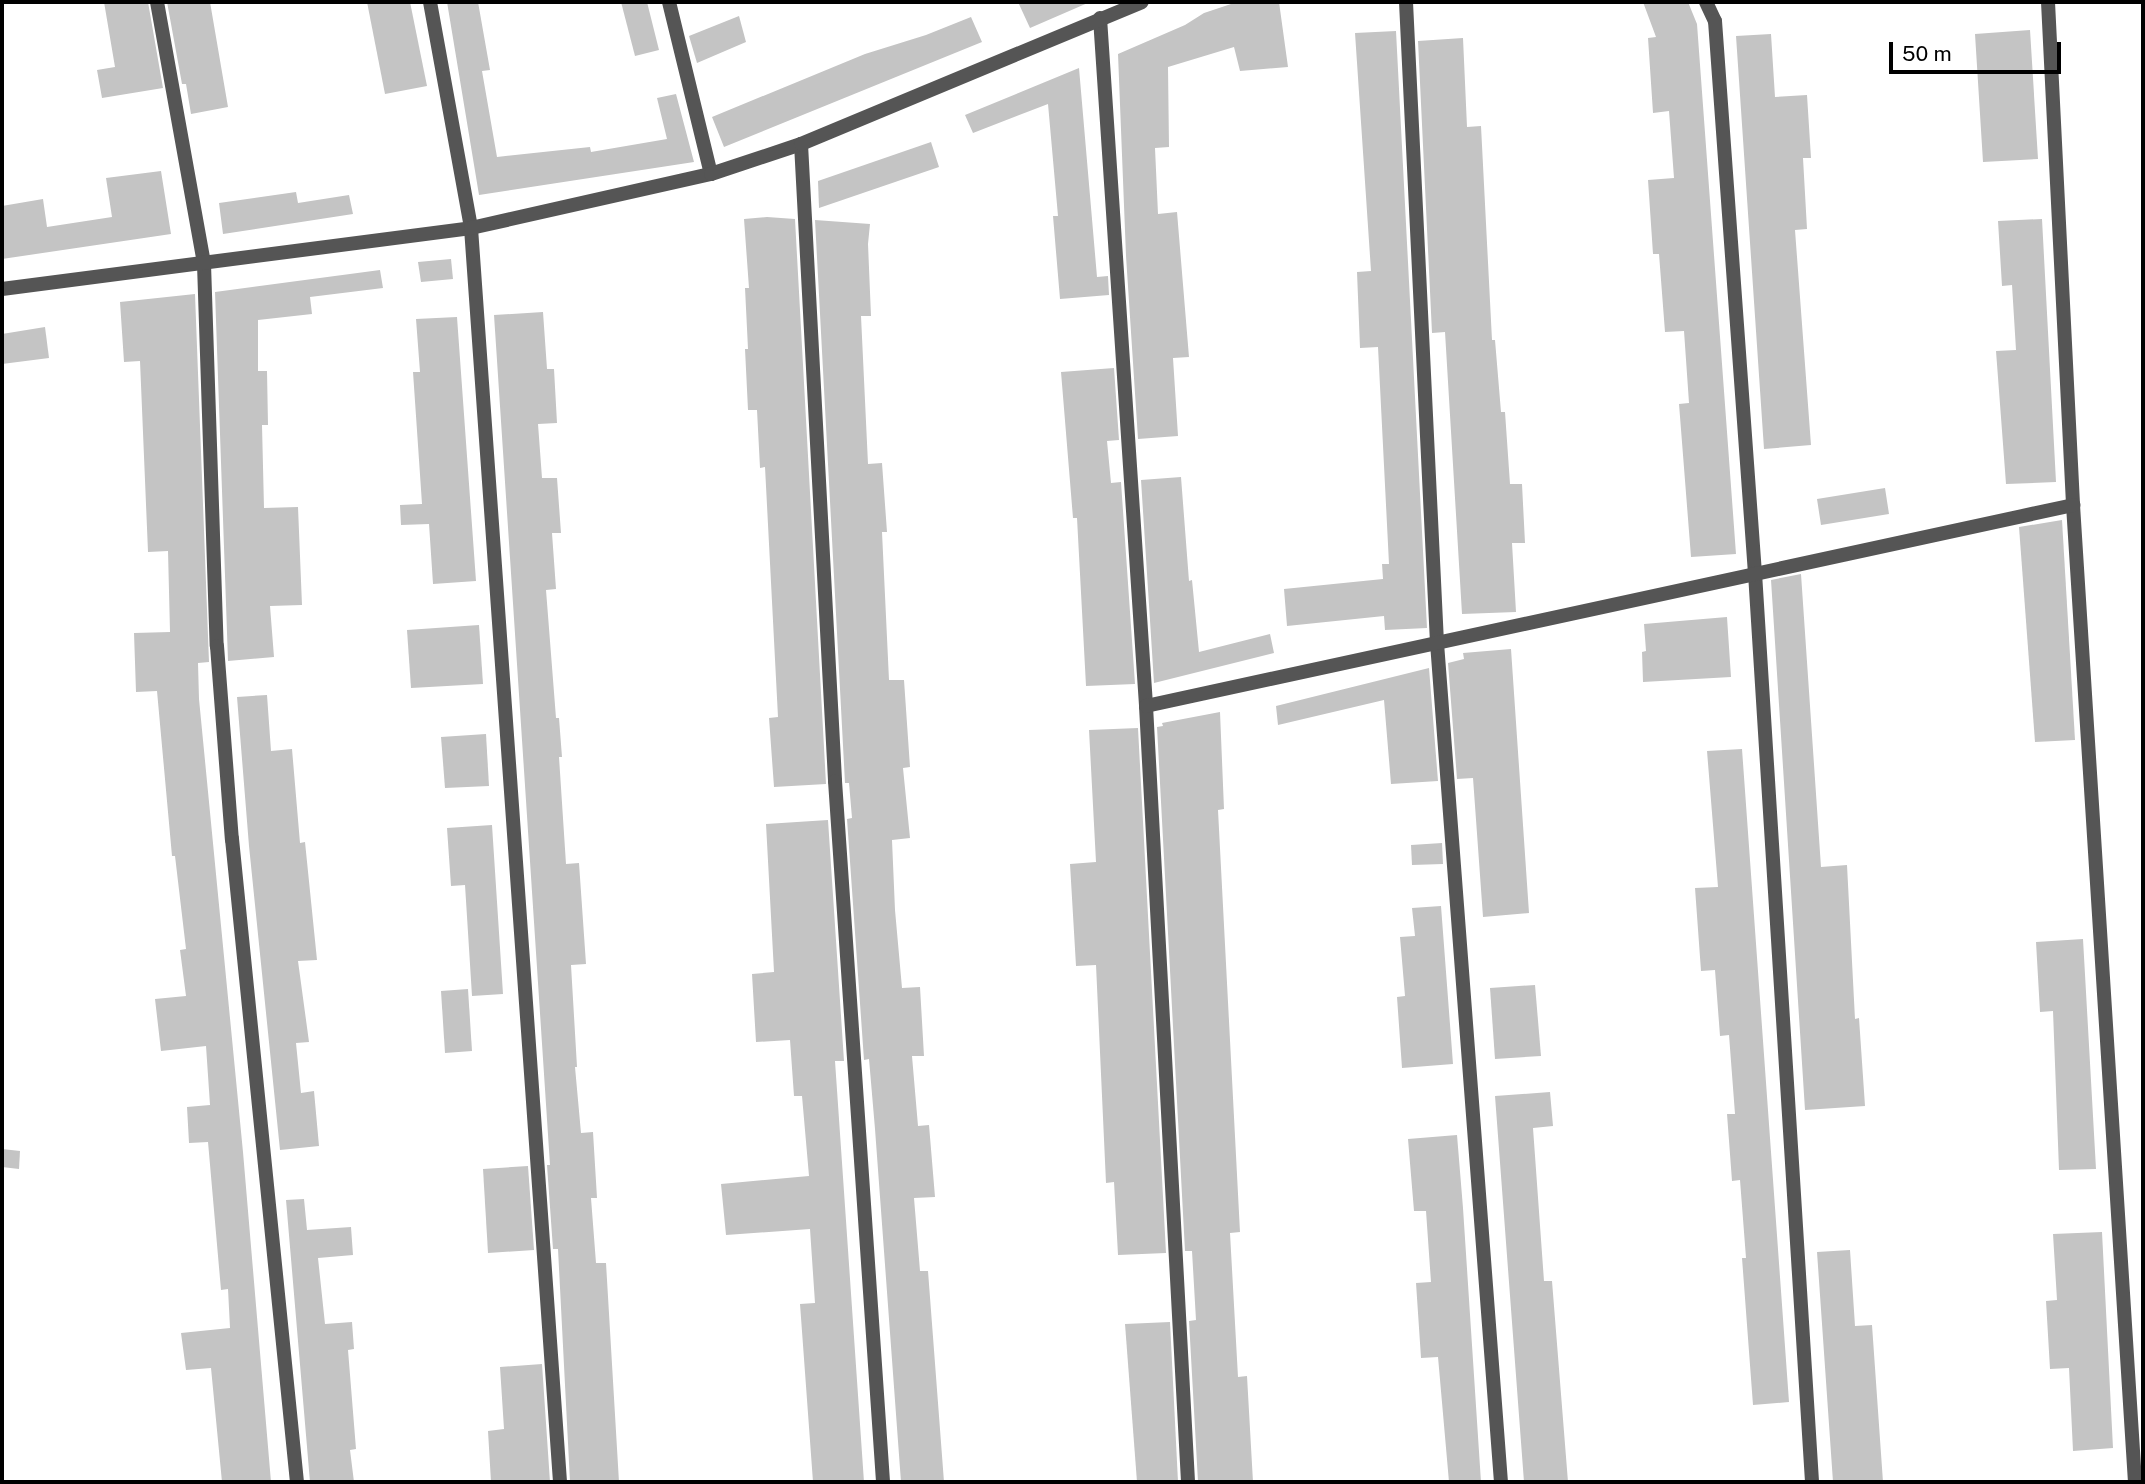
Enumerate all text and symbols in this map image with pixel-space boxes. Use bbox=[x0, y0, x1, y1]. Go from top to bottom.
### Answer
scale bar bbox=[1893, 28, 2064, 72]
text: 50 m bbox=[1902, 41, 1952, 66]

